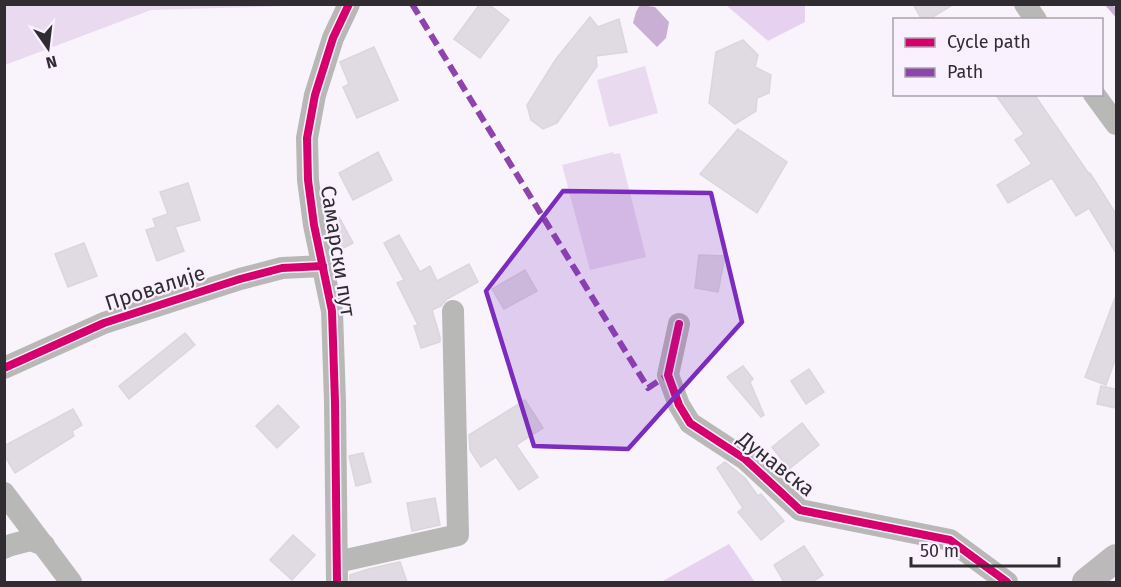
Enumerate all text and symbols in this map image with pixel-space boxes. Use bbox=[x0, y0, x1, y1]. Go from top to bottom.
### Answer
north arrow bbox=[18, 18, 78, 78]
legend bbox=[893, 18, 1103, 96]
text: Cycle path bbox=[947, 31, 1031, 53]
text: N bbox=[44, 52, 59, 73]
text: Path bbox=[947, 61, 983, 83]
street label: Самарски пут bbox=[315, 184, 361, 319]
street label: Провалије bbox=[102, 260, 208, 316]
street label: Дунавска bbox=[731, 425, 820, 502]
scale bar bbox=[911, 530, 1060, 568]
text: 50 m bbox=[920, 540, 959, 562]

